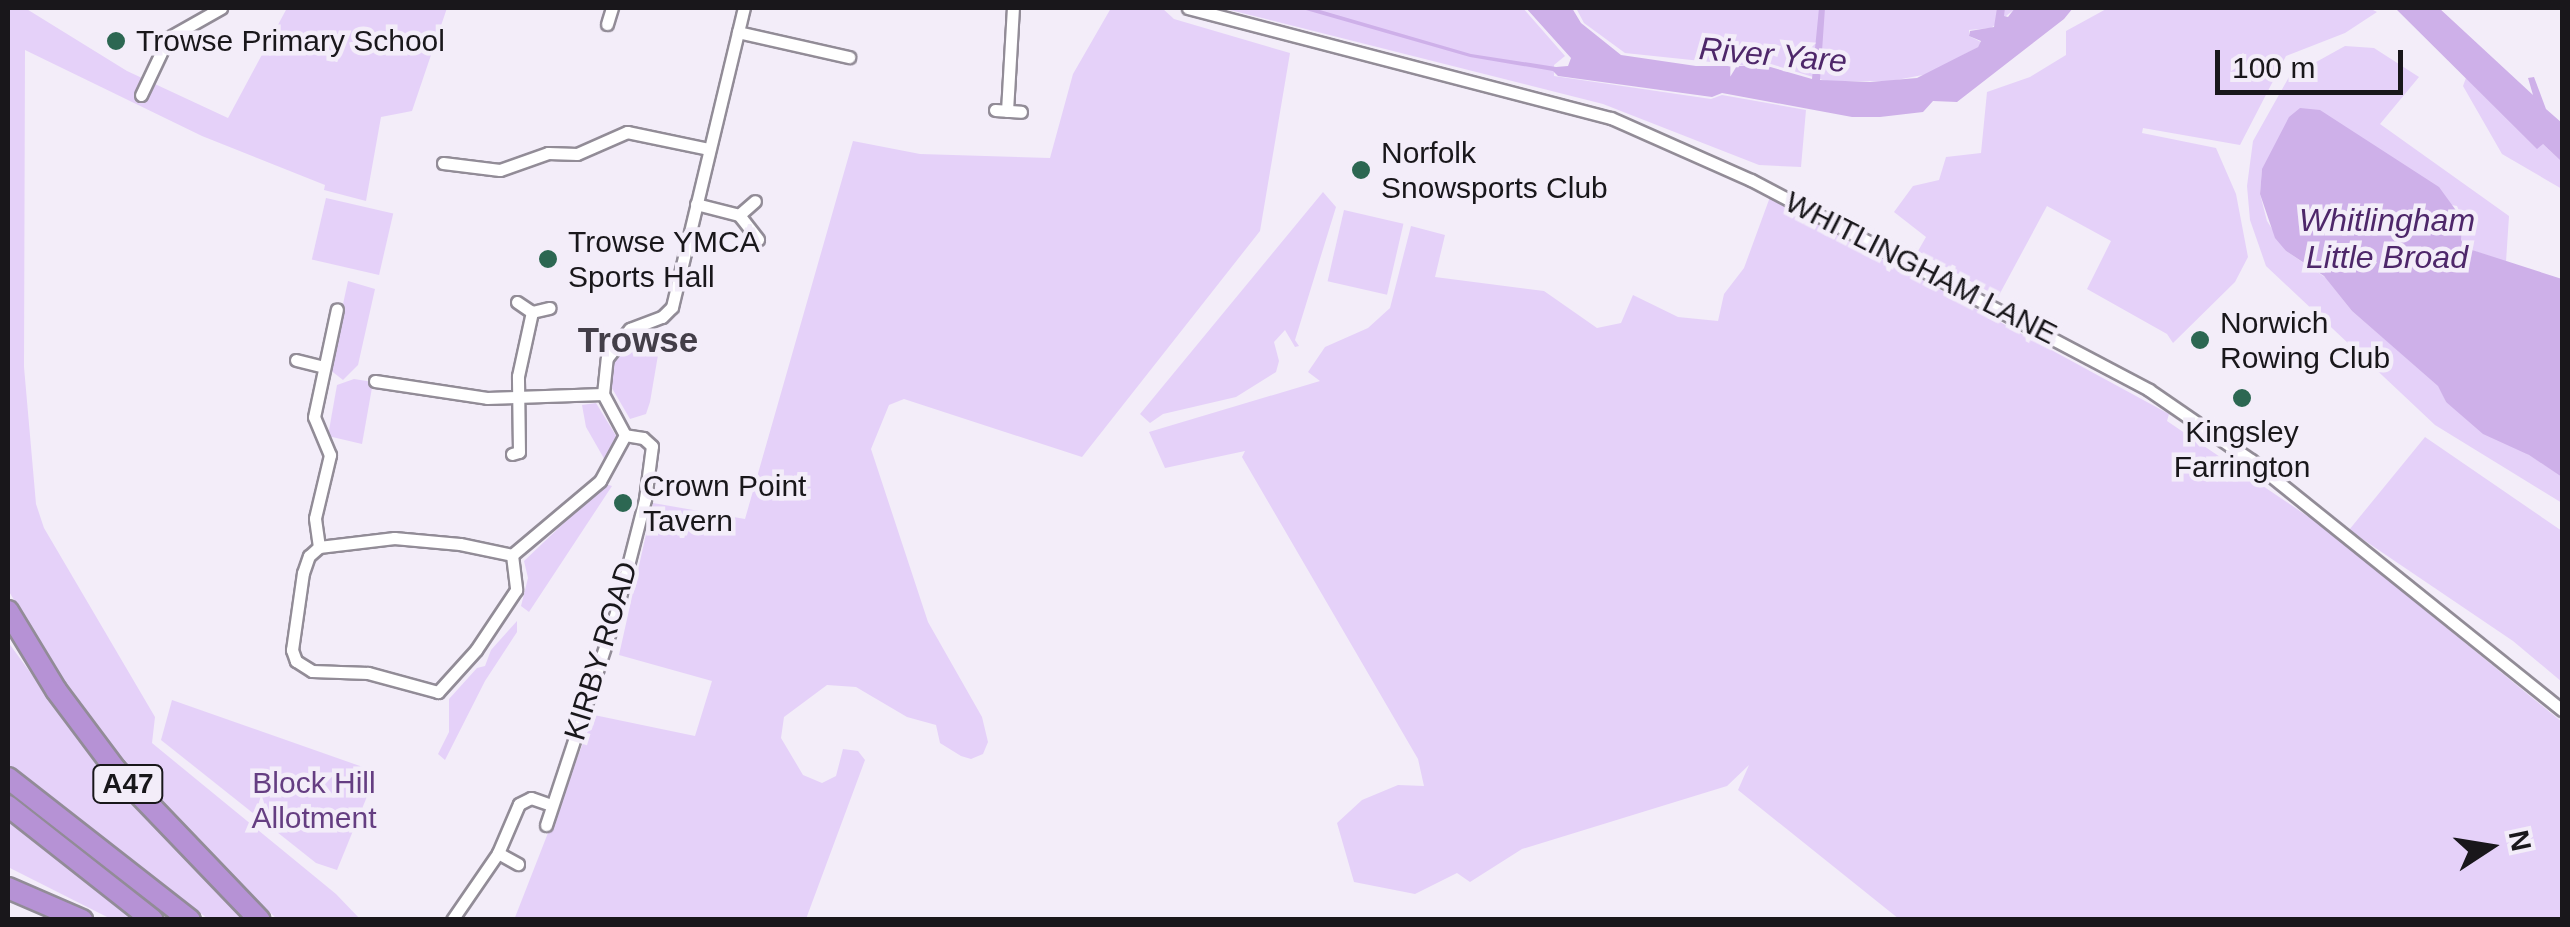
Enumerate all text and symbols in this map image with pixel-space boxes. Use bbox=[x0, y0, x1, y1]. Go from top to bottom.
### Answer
place label: Trowse Primary School bbox=[136, 23, 445, 59]
water label: River Yare bbox=[1697, 29, 1849, 81]
marker: Trowse Primary School bbox=[105, 30, 127, 52]
scale bar bbox=[2220, 30, 2408, 92]
text: 100 m bbox=[2232, 51, 2315, 84]
place label: Norfolk Snowsports Club bbox=[1381, 135, 1608, 206]
marker: Norfolk Snowsports Club bbox=[1350, 159, 1372, 181]
street label: WHITLINGHAM LANE bbox=[1779, 184, 2063, 352]
water label: Whitlingham Little Broad bbox=[2299, 202, 2475, 277]
place label: Trowse YMCA Sports Hall bbox=[568, 224, 760, 294]
marker: Trowse YMCA Sports Hall bbox=[537, 248, 559, 270]
place label: Norwich Rowing Club bbox=[2220, 305, 2390, 376]
district label: Trowse bbox=[578, 319, 698, 361]
marker: Norwich Rowing Club bbox=[2189, 329, 2211, 351]
marker: Kingsley Farrington bbox=[2231, 387, 2253, 409]
place label: Kingsley Farrington bbox=[2174, 414, 2310, 484]
place label: Crown Point Tavern bbox=[643, 468, 806, 538]
marker: Crown Point Tavern bbox=[612, 492, 634, 514]
street label: KIRBY ROAD bbox=[557, 557, 645, 745]
road number: A47 bbox=[90, 761, 166, 807]
park label: Block Hill Allotment bbox=[251, 765, 377, 836]
north arrow bbox=[2440, 797, 2540, 897]
text: N bbox=[2503, 828, 2537, 854]

